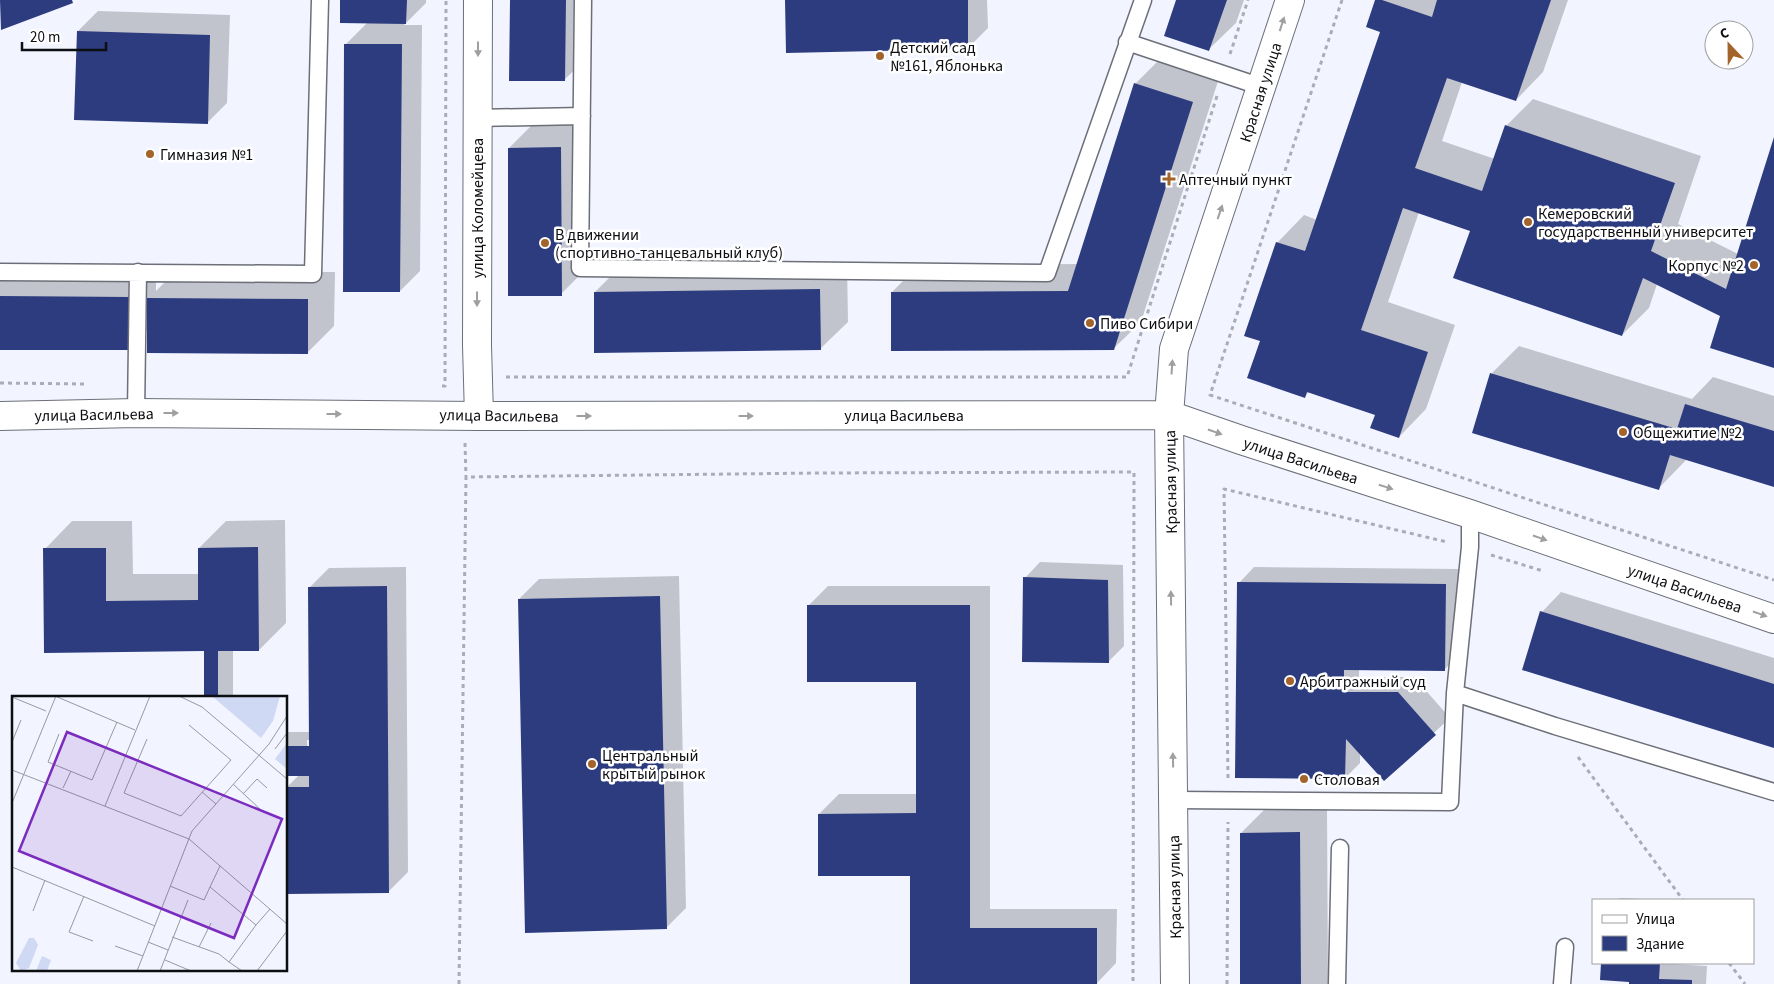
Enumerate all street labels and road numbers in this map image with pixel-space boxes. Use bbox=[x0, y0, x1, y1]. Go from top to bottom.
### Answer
street label: Красная улица bbox=[1234, 40, 1287, 145]
street label: улица Коломейцева bbox=[467, 138, 489, 278]
street label: улица Васильева bbox=[34, 403, 154, 427]
street label: улица Васильева bbox=[439, 404, 559, 428]
street label: улица Васильева bbox=[844, 405, 964, 427]
street label: Красная улица bbox=[1159, 430, 1183, 534]
street label: улица Васильева bbox=[1240, 432, 1361, 490]
street label: улица Васильева bbox=[1625, 559, 1745, 619]
street label: Красная улица bbox=[1163, 835, 1187, 939]

